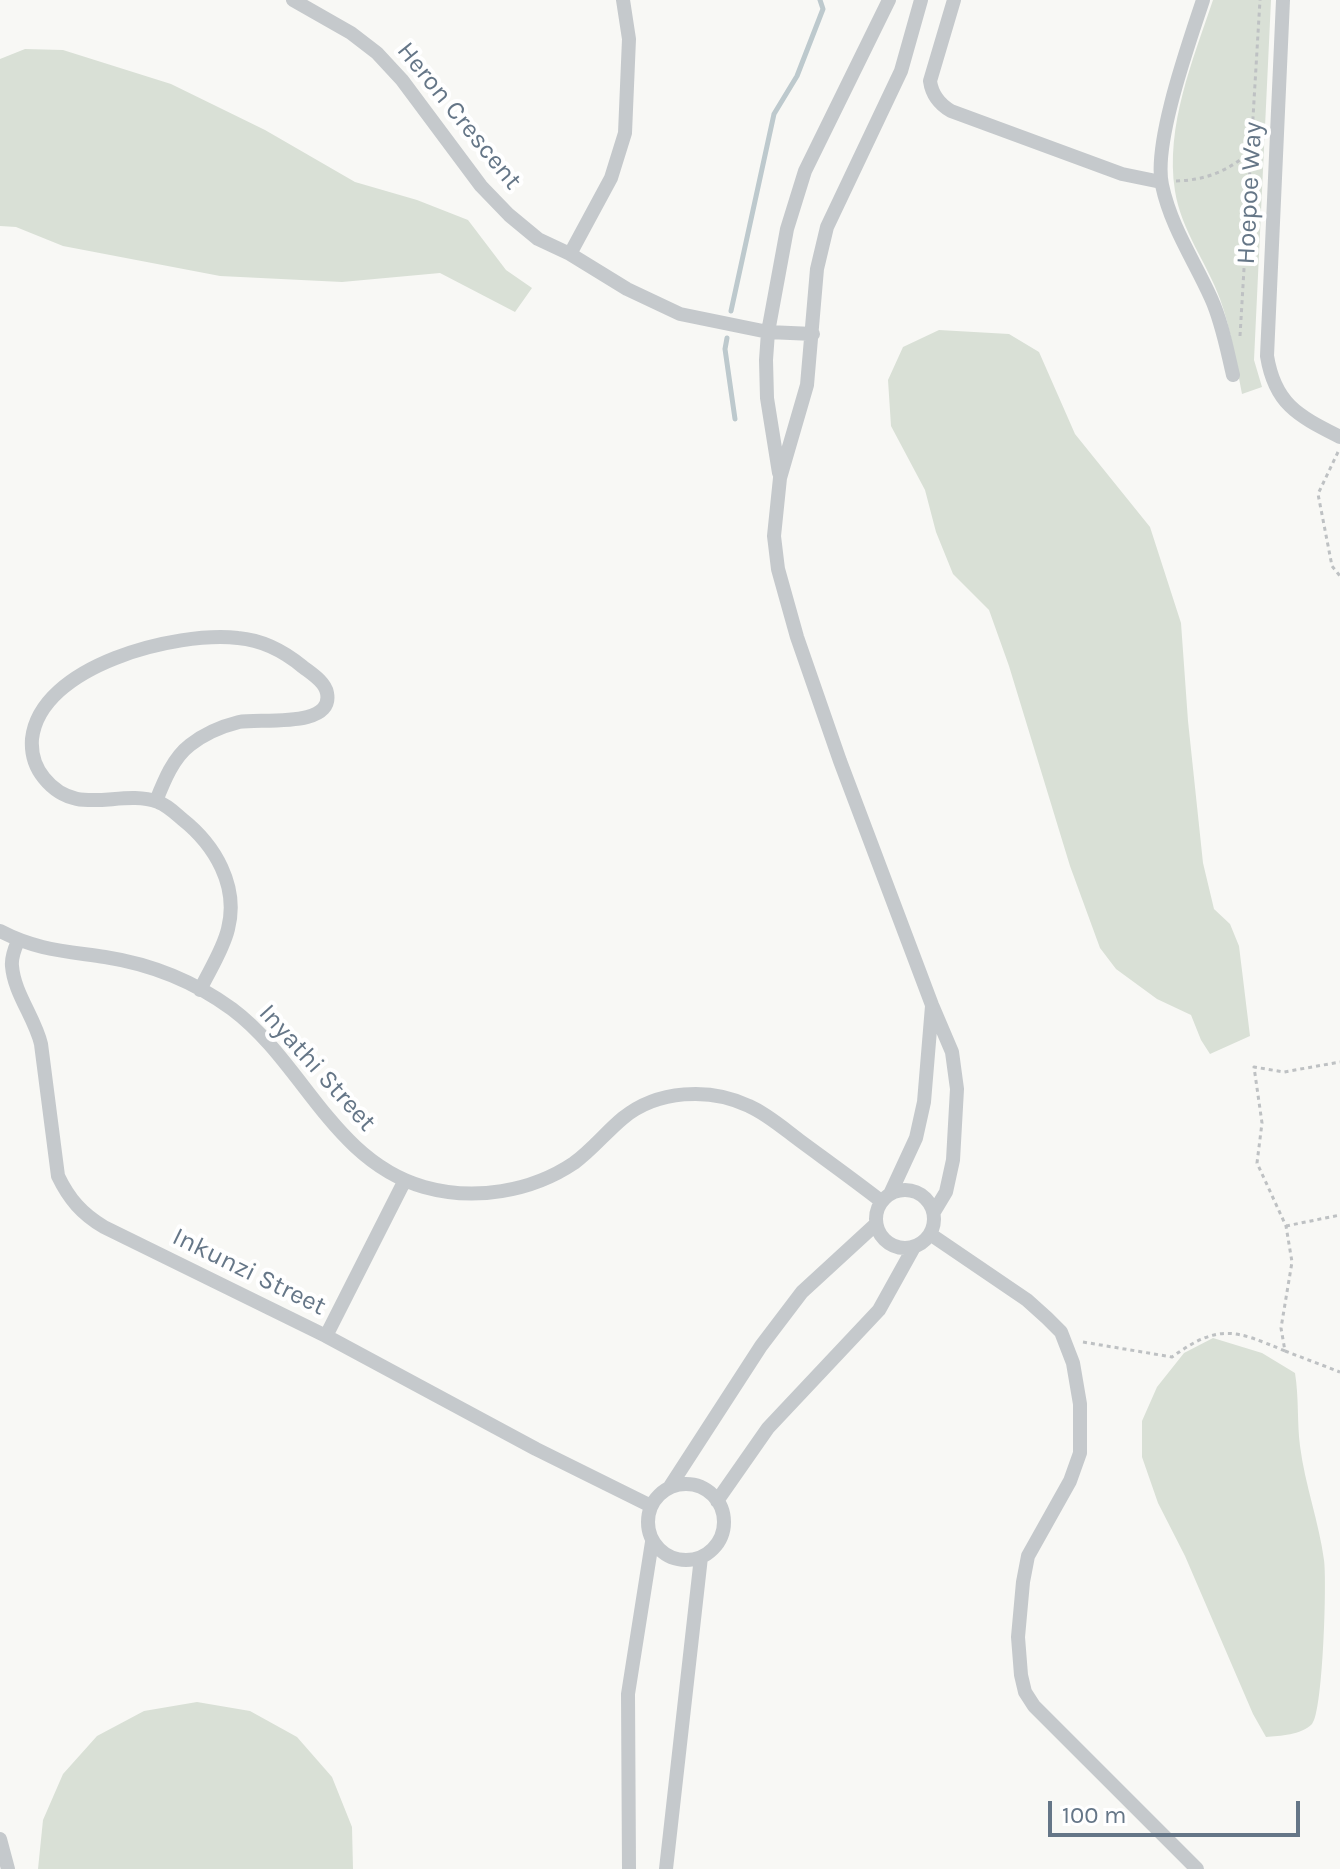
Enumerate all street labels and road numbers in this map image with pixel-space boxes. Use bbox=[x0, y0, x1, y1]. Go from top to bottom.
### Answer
street label: Heron Crescent bbox=[390, 36, 528, 196]
street label: Hoepoe Way bbox=[1231, 121, 1269, 265]
street label: Inyathi Street bbox=[252, 998, 382, 1138]
street label: Inkunzi Street bbox=[167, 1221, 331, 1323]

